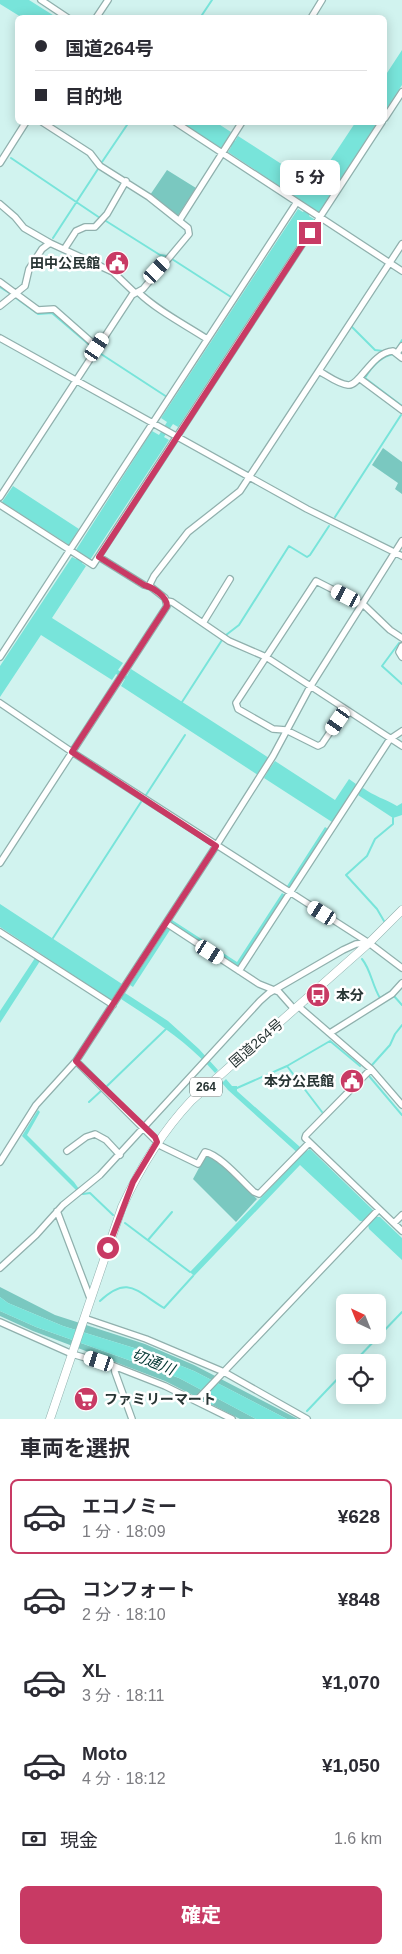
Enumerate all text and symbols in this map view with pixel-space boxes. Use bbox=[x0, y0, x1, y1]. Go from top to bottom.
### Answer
text: 国道264号 bbox=[65, 38, 154, 59]
text: 目的地 bbox=[65, 86, 122, 107]
callout: 5 分 bbox=[280, 160, 340, 196]
text: 5 分 bbox=[295, 169, 325, 186]
route end bbox=[299, 222, 321, 244]
public building icon: 田中公民館 bbox=[104, 250, 130, 276]
car bbox=[141, 254, 172, 286]
place label: 田中公民館 bbox=[30, 255, 100, 271]
car bbox=[82, 330, 111, 364]
car bbox=[329, 583, 362, 609]
car bbox=[323, 704, 352, 738]
car bbox=[305, 899, 338, 927]
car bbox=[193, 938, 226, 966]
bus stop icon: 本分 bbox=[305, 982, 331, 1008]
place label: 本分 bbox=[336, 987, 364, 1003]
street label: 国道264号 bbox=[226, 1016, 286, 1070]
public building icon: 本分公民館 bbox=[339, 1068, 365, 1094]
place label: 本分公民館 bbox=[264, 1073, 334, 1089]
road number: 264 bbox=[190, 1078, 222, 1096]
route start bbox=[97, 1237, 119, 1259]
north arrow bbox=[336, 1294, 386, 1344]
map controls bbox=[336, 1294, 386, 1404]
water label: 切通川 bbox=[129, 1345, 179, 1379]
car bbox=[82, 1349, 115, 1373]
button: locate bbox=[336, 1354, 386, 1404]
supermarket icon: ファミリーマート bbox=[73, 1386, 99, 1412]
place label: ファミリーマート bbox=[104, 1391, 216, 1407]
text: 車両を選択 bbox=[20, 1436, 130, 1461]
icon: car bbox=[22, 1494, 67, 1539]
text: エコノミー bbox=[82, 1496, 177, 1517]
text: ¥628 bbox=[338, 1506, 380, 1527]
text: 1 分 · 18:09 bbox=[82, 1523, 166, 1540]
icon: car bbox=[22, 1577, 67, 1622]
text: コンフォート bbox=[82, 1579, 195, 1600]
text: ¥848 bbox=[338, 1589, 380, 1610]
text: 2 分 · 18:10 bbox=[82, 1606, 166, 1623]
icon: car bbox=[22, 1660, 67, 1705]
text: XL bbox=[82, 1660, 106, 1681]
text: ¥1,070 bbox=[322, 1672, 380, 1693]
text: 3 分 · 18:11 bbox=[82, 1687, 164, 1704]
icon: car bbox=[22, 1743, 67, 1788]
text: Moto bbox=[82, 1743, 127, 1764]
text: ¥1,050 bbox=[322, 1755, 380, 1776]
text: 4 分 · 18:12 bbox=[82, 1770, 166, 1787]
icon: cash bbox=[20, 1825, 48, 1853]
text: 現金 bbox=[60, 1830, 98, 1851]
text: 1.6 km bbox=[334, 1830, 382, 1847]
button: 確定 bbox=[20, 1886, 382, 1944]

